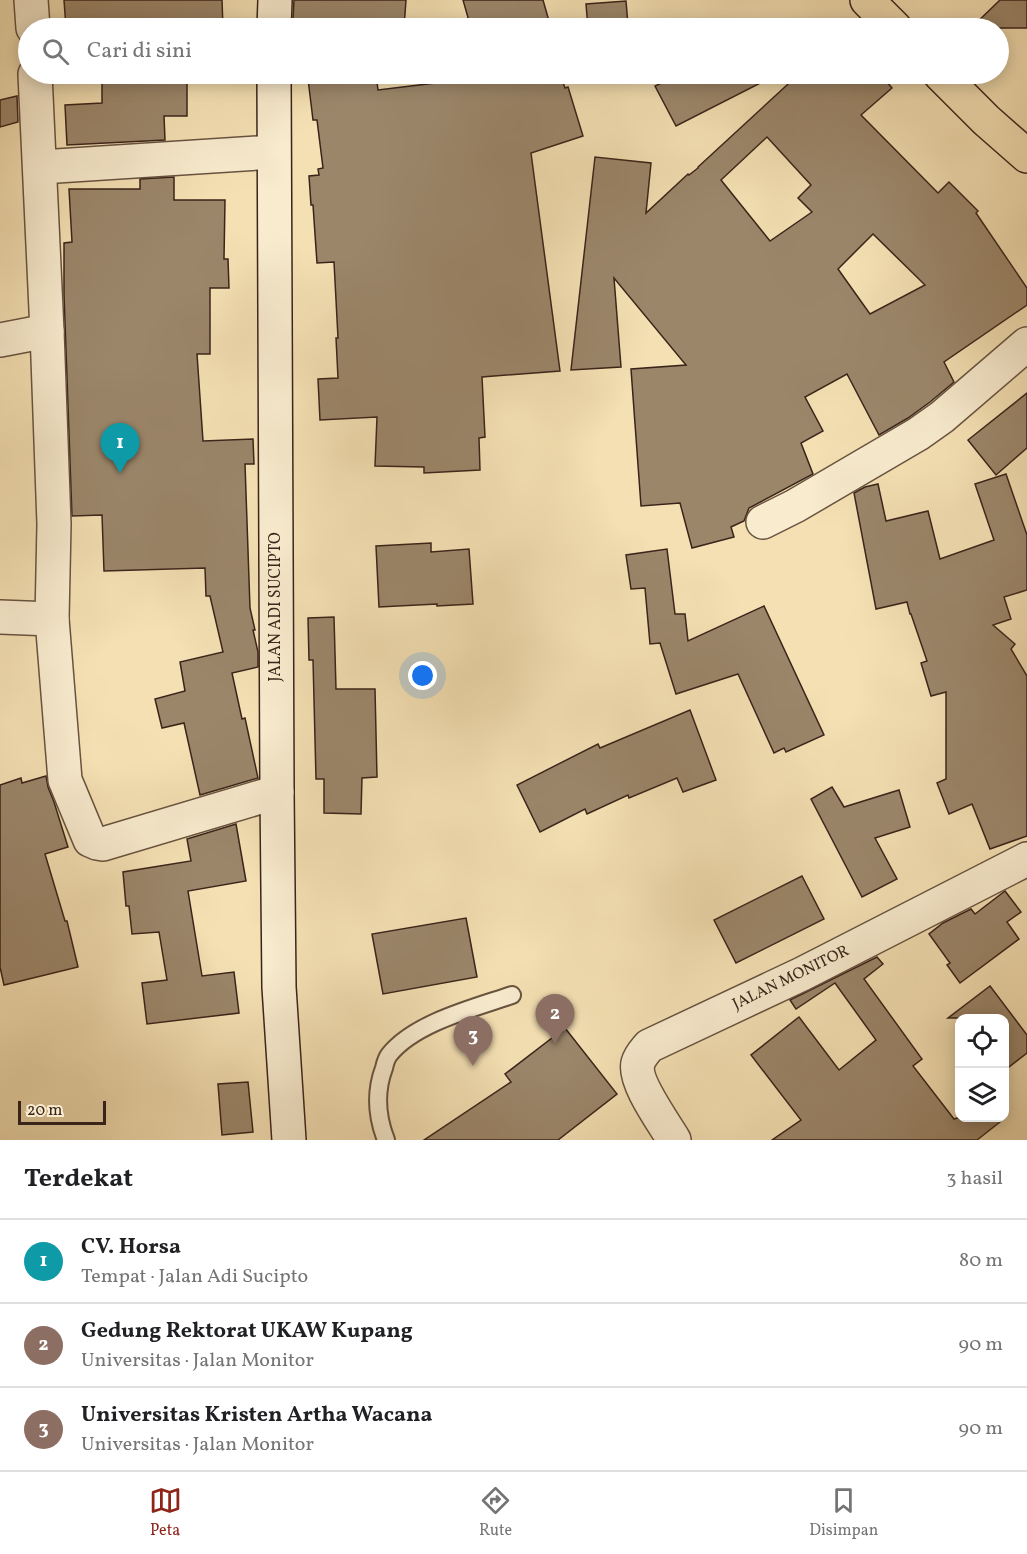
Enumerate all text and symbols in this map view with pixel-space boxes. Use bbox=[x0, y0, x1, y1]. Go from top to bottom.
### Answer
search box bbox=[18, 18, 1009, 84]
icon: search bbox=[39, 35, 72, 68]
text: Cari di sini bbox=[87, 36, 192, 67]
pin: 1 bbox=[100, 424, 140, 473]
street label: JALAN ADI SUCIPTO bbox=[265, 532, 287, 682]
your location bbox=[408, 661, 437, 690]
street label: JALAN MONITOR bbox=[729, 940, 853, 1016]
pin: 2 bbox=[536, 994, 574, 1044]
map controls bbox=[955, 1014, 1009, 1122]
button: locate bbox=[955, 1014, 1009, 1068]
pin: 3 bbox=[454, 1016, 492, 1066]
button: layers bbox=[955, 1068, 1009, 1122]
scale bar bbox=[18, 1098, 106, 1126]
text: 20 m bbox=[27, 1100, 62, 1122]
text: Terdekat bbox=[24, 1161, 133, 1197]
text: 3 hasil bbox=[946, 1165, 1003, 1193]
text: CV. Horsa bbox=[81, 1232, 181, 1263]
text: 1 bbox=[39, 1247, 48, 1275]
text: 80 m bbox=[959, 1247, 1003, 1275]
text: Tempat · Jalan Adi Sucipto bbox=[81, 1263, 308, 1291]
text: Gedung Rektorat UKAW Kupang bbox=[81, 1316, 413, 1347]
text: 2 bbox=[38, 1331, 49, 1359]
text: 90 m bbox=[959, 1331, 1003, 1359]
text: Universitas · Jalan Monitor bbox=[81, 1347, 314, 1375]
text: Universitas Kristen Artha Wacana bbox=[81, 1400, 432, 1431]
text: 3 bbox=[38, 1415, 49, 1443]
text: 90 m bbox=[959, 1415, 1003, 1443]
text: Universitas · Jalan Monitor bbox=[81, 1431, 314, 1459]
tab: Peta bbox=[149, 1484, 182, 1542]
tab: Rute bbox=[479, 1484, 512, 1542]
tab: Disimpan bbox=[809, 1484, 878, 1542]

